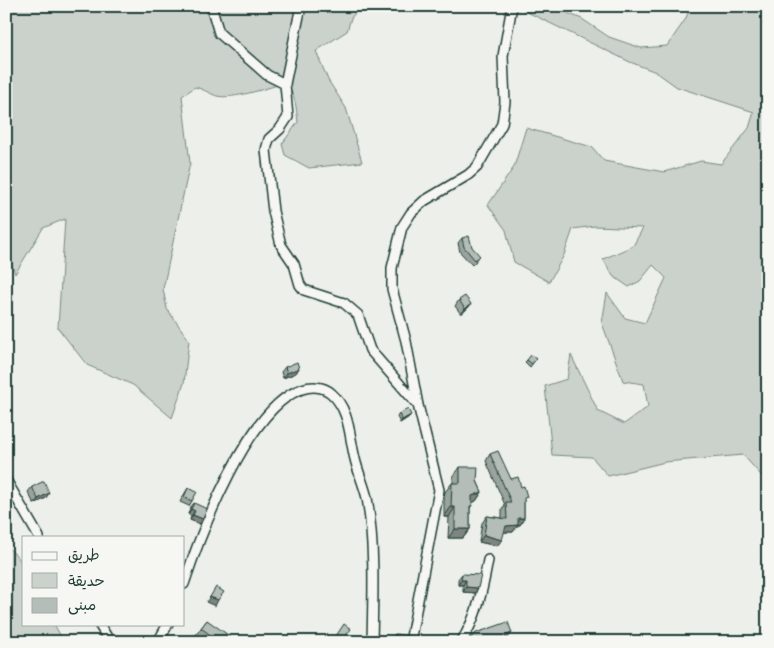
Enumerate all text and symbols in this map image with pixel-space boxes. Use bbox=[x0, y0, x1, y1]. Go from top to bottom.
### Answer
legend bbox=[22, 536, 185, 626]
text: طريق bbox=[68, 544, 100, 568]
text: حديقة bbox=[68, 570, 105, 594]
text: مبنى bbox=[68, 594, 96, 618]

